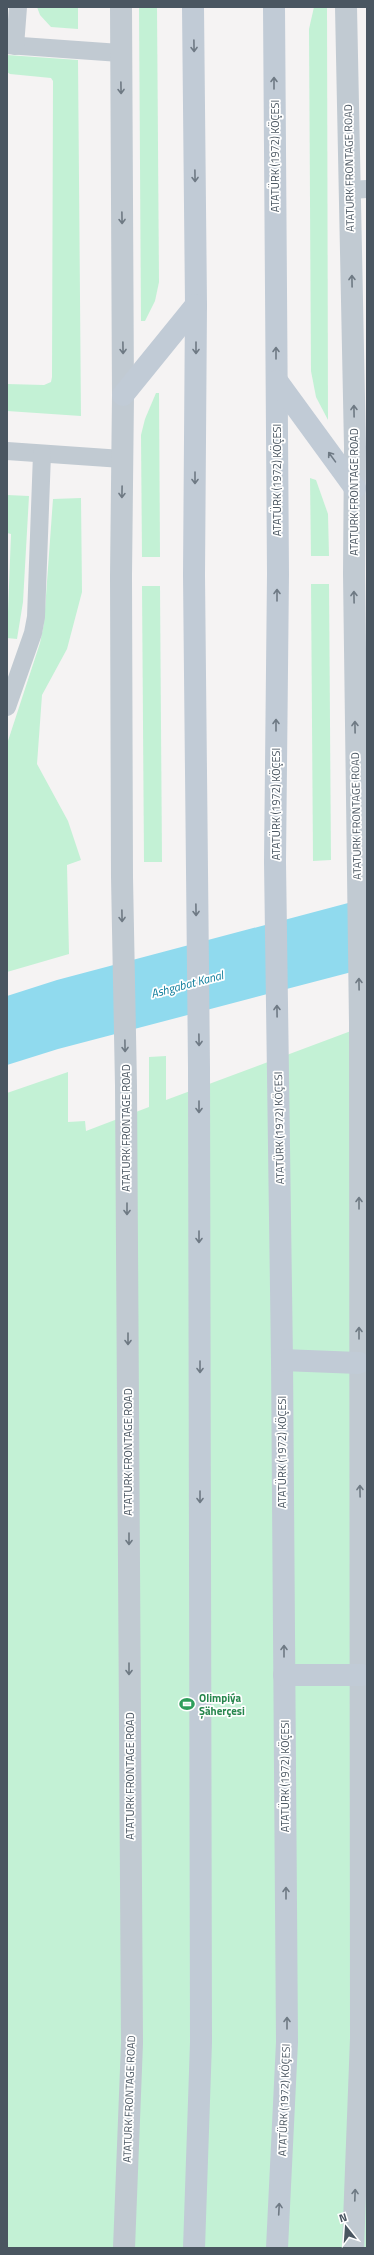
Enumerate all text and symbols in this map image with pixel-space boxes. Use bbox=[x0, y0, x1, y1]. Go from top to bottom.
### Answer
one-way arrow bbox=[190, 39, 198, 52]
one-way arrow bbox=[270, 77, 278, 90]
one-way arrow bbox=[117, 81, 125, 94]
street label: ATATÜRK (1972) KÖÇESI bbox=[267, 100, 283, 212]
street label: ATATURK FRONTAGE ROAD bbox=[340, 104, 358, 232]
one-way arrow bbox=[191, 169, 199, 182]
one-way arrow bbox=[118, 211, 126, 224]
one-way arrow bbox=[348, 275, 355, 288]
one-way arrow bbox=[119, 341, 127, 354]
one-way arrow bbox=[192, 341, 200, 354]
one-way arrow bbox=[272, 347, 280, 360]
one-way arrow bbox=[350, 405, 358, 418]
street label: ATATÜRK (1972) KÖÇESI bbox=[269, 424, 285, 536]
street label: ATATURK FRONTAGE ROAD bbox=[346, 428, 362, 556]
one-way arrow bbox=[328, 452, 336, 463]
one-way arrow bbox=[191, 471, 199, 484]
one-way arrow bbox=[118, 485, 126, 498]
one-way arrow bbox=[273, 589, 281, 602]
one-way arrow bbox=[350, 591, 358, 604]
one-way arrow bbox=[272, 719, 280, 732]
one-way arrow bbox=[351, 721, 359, 734]
street label: ATATÜRK (1972) KÖÇESI bbox=[268, 748, 284, 860]
street label: ATATURK FRONTAGE ROAD bbox=[347, 752, 365, 880]
one-way arrow bbox=[193, 903, 200, 916]
one-way arrow bbox=[119, 909, 126, 922]
water label: Ashgabat Kanal bbox=[149, 965, 227, 1003]
one-way arrow bbox=[355, 978, 363, 991]
one-way arrow bbox=[273, 1005, 281, 1018]
one-way arrow bbox=[195, 1033, 202, 1046]
one-way arrow bbox=[121, 1039, 129, 1052]
street label: ATATURK FRONTAGE ROAD bbox=[118, 1064, 134, 1192]
street label: ATATÜRK (1972) KÖÇESI bbox=[270, 1072, 288, 1184]
one-way arrow bbox=[195, 1100, 203, 1113]
one-way arrow bbox=[355, 1197, 363, 1210]
one-way arrow bbox=[123, 1202, 131, 1215]
one-way arrow bbox=[195, 1230, 203, 1243]
one-way arrow bbox=[355, 1327, 363, 1340]
one-way arrow bbox=[124, 1332, 131, 1345]
one-way arrow bbox=[196, 1360, 204, 1373]
street label: ATATURK FRONTAGE ROAD bbox=[120, 1388, 136, 1516]
street label: ATATÜRK (1972) KÖÇESI bbox=[274, 1396, 290, 1508]
one-way arrow bbox=[356, 1485, 364, 1498]
one-way arrow bbox=[196, 1490, 204, 1503]
one-way arrow bbox=[125, 1532, 133, 1545]
one-way arrow bbox=[280, 1645, 288, 1658]
one-way arrow bbox=[126, 1662, 133, 1675]
place label: Olimpiýa Şäherçesi bbox=[199, 1690, 245, 1719]
sports icon: Olimpiýa Şäherçesi bbox=[178, 1695, 196, 1713]
street label: ATATURK FRONTAGE ROAD bbox=[122, 1712, 138, 1840]
street label: ATATÜRK (1972) KÖÇESI bbox=[277, 1720, 293, 1832]
one-way arrow bbox=[282, 1887, 290, 1900]
one-way arrow bbox=[283, 2017, 290, 2030]
street label: ATATURK FRONTAGE ROAD bbox=[119, 2035, 139, 2163]
street label: ATATÜRK (1972) KÖÇESI bbox=[274, 2043, 294, 2157]
one-way arrow bbox=[352, 2189, 359, 2202]
one-way arrow bbox=[276, 2203, 283, 2216]
north arrow bbox=[326, 2207, 366, 2247]
text: N bbox=[337, 2209, 349, 2226]

